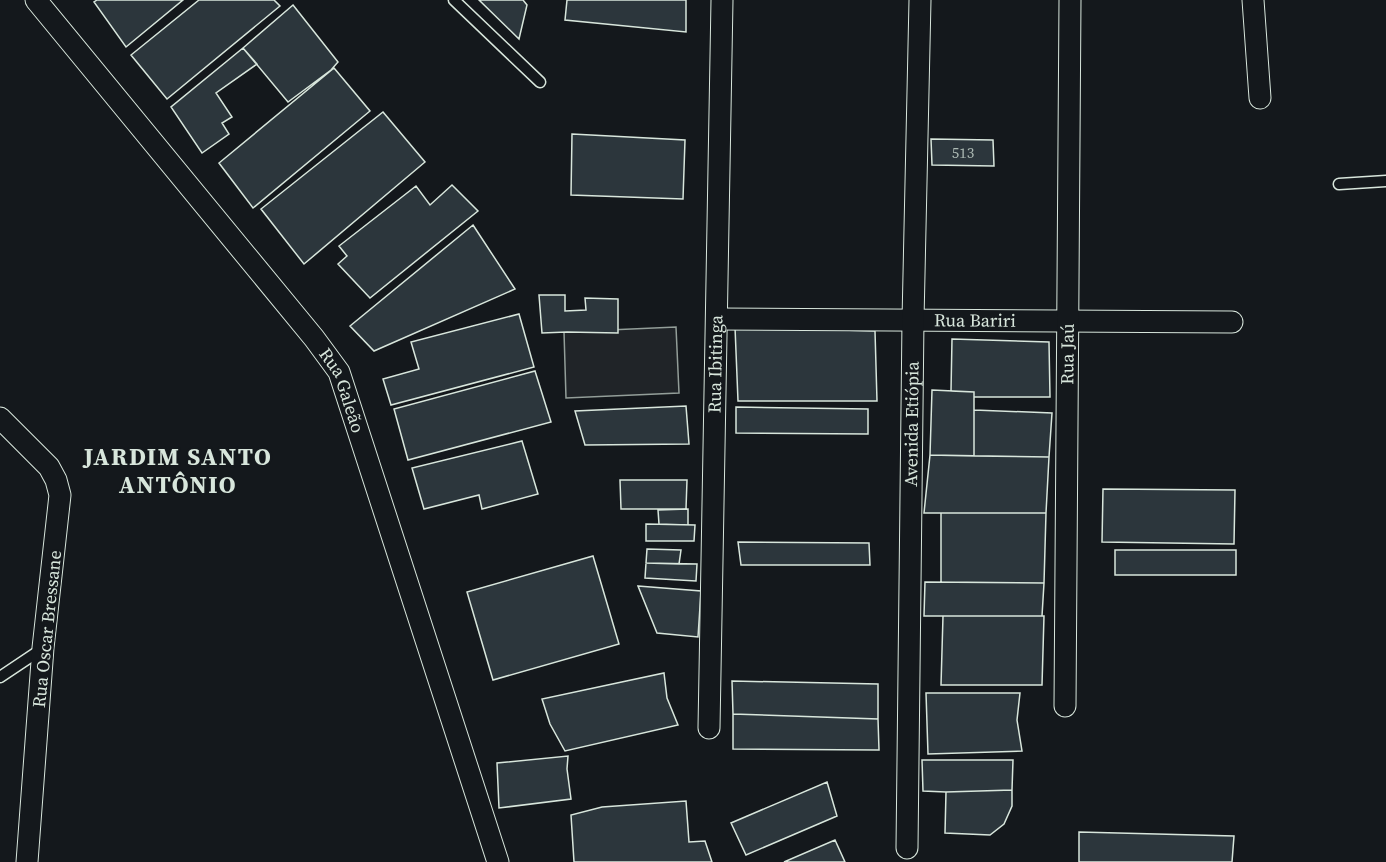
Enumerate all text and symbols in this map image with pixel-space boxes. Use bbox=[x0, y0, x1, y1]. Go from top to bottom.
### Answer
house number: 513 bbox=[952, 142, 974, 163]
street label: Rua Bariri bbox=[934, 307, 1016, 333]
street label: Rua Ibitinga bbox=[702, 314, 728, 413]
street label: Rua Jaú bbox=[1054, 323, 1080, 385]
street label: Rua Galeão bbox=[313, 343, 371, 436]
street label: Avenida Etiópia bbox=[898, 360, 925, 487]
district label: JARDIM SANTO ANTÔNIO bbox=[82, 440, 272, 501]
street label: Rua Oscar Bressane bbox=[26, 549, 67, 709]

